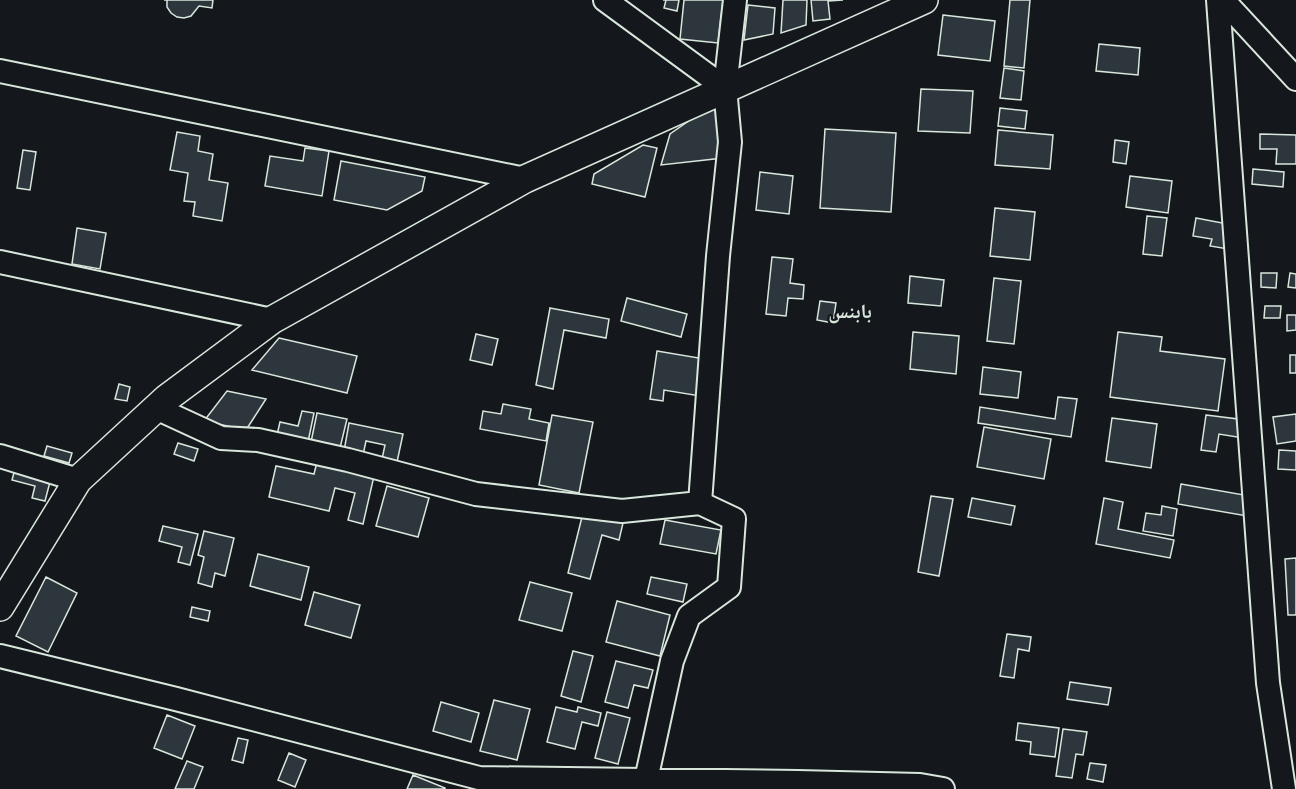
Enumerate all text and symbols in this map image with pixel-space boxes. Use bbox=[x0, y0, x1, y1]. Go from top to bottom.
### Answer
district label: بابنس bbox=[828, 298, 872, 326]

